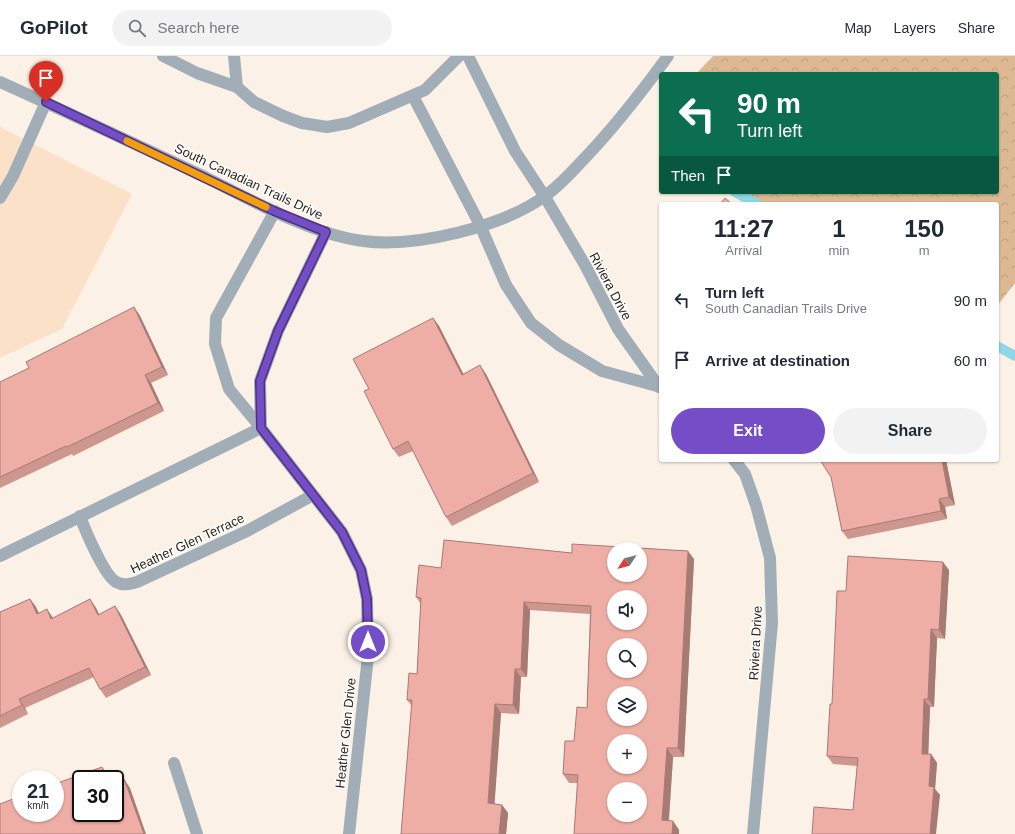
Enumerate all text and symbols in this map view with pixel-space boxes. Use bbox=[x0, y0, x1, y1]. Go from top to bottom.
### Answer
search box bbox=[112, 10, 392, 46]
text: GoPilot bbox=[20, 17, 88, 38]
icon: search bbox=[126, 17, 148, 39]
text: Search here bbox=[158, 19, 239, 36]
text: Map bbox=[844, 20, 872, 36]
text: Layers bbox=[894, 20, 936, 36]
text: Share bbox=[958, 20, 995, 36]
pin bbox=[29, 61, 63, 102]
icon: arrive bbox=[35, 67, 57, 89]
icon: left bbox=[671, 88, 723, 140]
text: 90 m bbox=[737, 88, 801, 119]
text: Turn left bbox=[737, 121, 802, 141]
street label: South Canadian Trails Drive bbox=[172, 140, 325, 222]
icon: arrive bbox=[713, 164, 735, 186]
text: Then bbox=[671, 167, 705, 184]
text: 11:27 bbox=[714, 215, 774, 242]
text: 1 bbox=[832, 215, 846, 242]
text: 150 bbox=[904, 215, 944, 242]
text: Arrival bbox=[725, 243, 762, 258]
text: min bbox=[829, 243, 849, 258]
text: m bbox=[919, 243, 930, 258]
street label: Riviera Drive bbox=[586, 250, 635, 323]
text: Turn left bbox=[705, 284, 764, 301]
icon: left bbox=[671, 289, 693, 311]
text: 90 m bbox=[954, 292, 987, 309]
text: South Canadian Trails Drive bbox=[705, 301, 867, 316]
icon: arrive bbox=[671, 349, 693, 371]
text: Arrive at destination bbox=[705, 352, 850, 369]
text: 60 m bbox=[954, 352, 987, 369]
button: Exit bbox=[671, 408, 825, 454]
button: Share bbox=[833, 408, 987, 454]
street label: Heather Glen Terrace bbox=[128, 510, 247, 576]
north arrow bbox=[607, 542, 647, 582]
map controls bbox=[607, 542, 647, 822]
button: sound bbox=[607, 590, 647, 630]
street label: Riviera Drive bbox=[746, 605, 765, 681]
position arrow bbox=[347, 621, 389, 663]
button: search bbox=[607, 638, 647, 678]
street label: Heather Glen Drive bbox=[332, 677, 359, 789]
button: layers bbox=[607, 686, 647, 726]
button: + bbox=[607, 734, 647, 774]
speed limit sign: 30 bbox=[72, 770, 124, 822]
text: 21 bbox=[27, 780, 49, 802]
button: − bbox=[607, 782, 647, 822]
text: km/h bbox=[27, 800, 49, 811]

